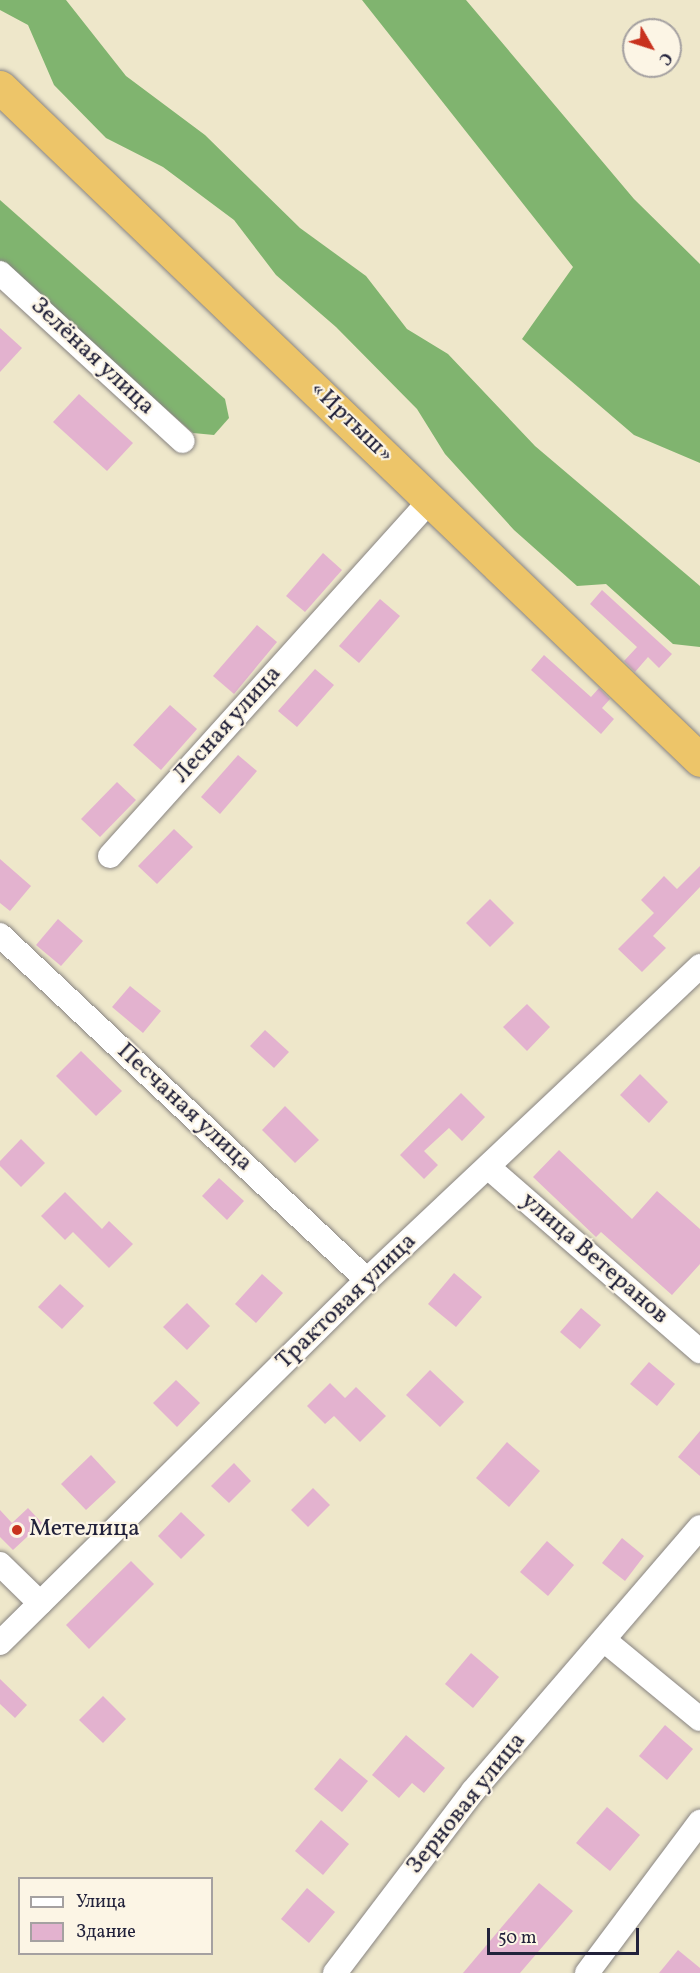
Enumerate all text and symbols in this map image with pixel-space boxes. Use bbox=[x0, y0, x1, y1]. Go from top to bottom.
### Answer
north arrow bbox=[622, 18, 682, 78]
text: С bbox=[653, 47, 676, 69]
street label: Зелёная улица bbox=[24, 292, 160, 422]
street label: «Иртыш» bbox=[303, 376, 399, 470]
street label: Лесная улица bbox=[167, 660, 289, 790]
street label: Песчаная улица bbox=[110, 1038, 258, 1178]
street label: улица Ветеранов bbox=[514, 1187, 674, 1331]
street label: Трактовая улица bbox=[271, 1228, 423, 1376]
place label: Метелица bbox=[29, 1516, 140, 1544]
marker: Метелица bbox=[10, 1523, 24, 1537]
street label: Зерновая улица bbox=[401, 1727, 533, 1881]
legend bbox=[18, 1877, 213, 1955]
text: Улица bbox=[76, 1890, 126, 1915]
scale bar bbox=[490, 1916, 642, 1954]
text: Здание bbox=[76, 1920, 136, 1945]
text: 50 m bbox=[498, 1926, 537, 1951]

